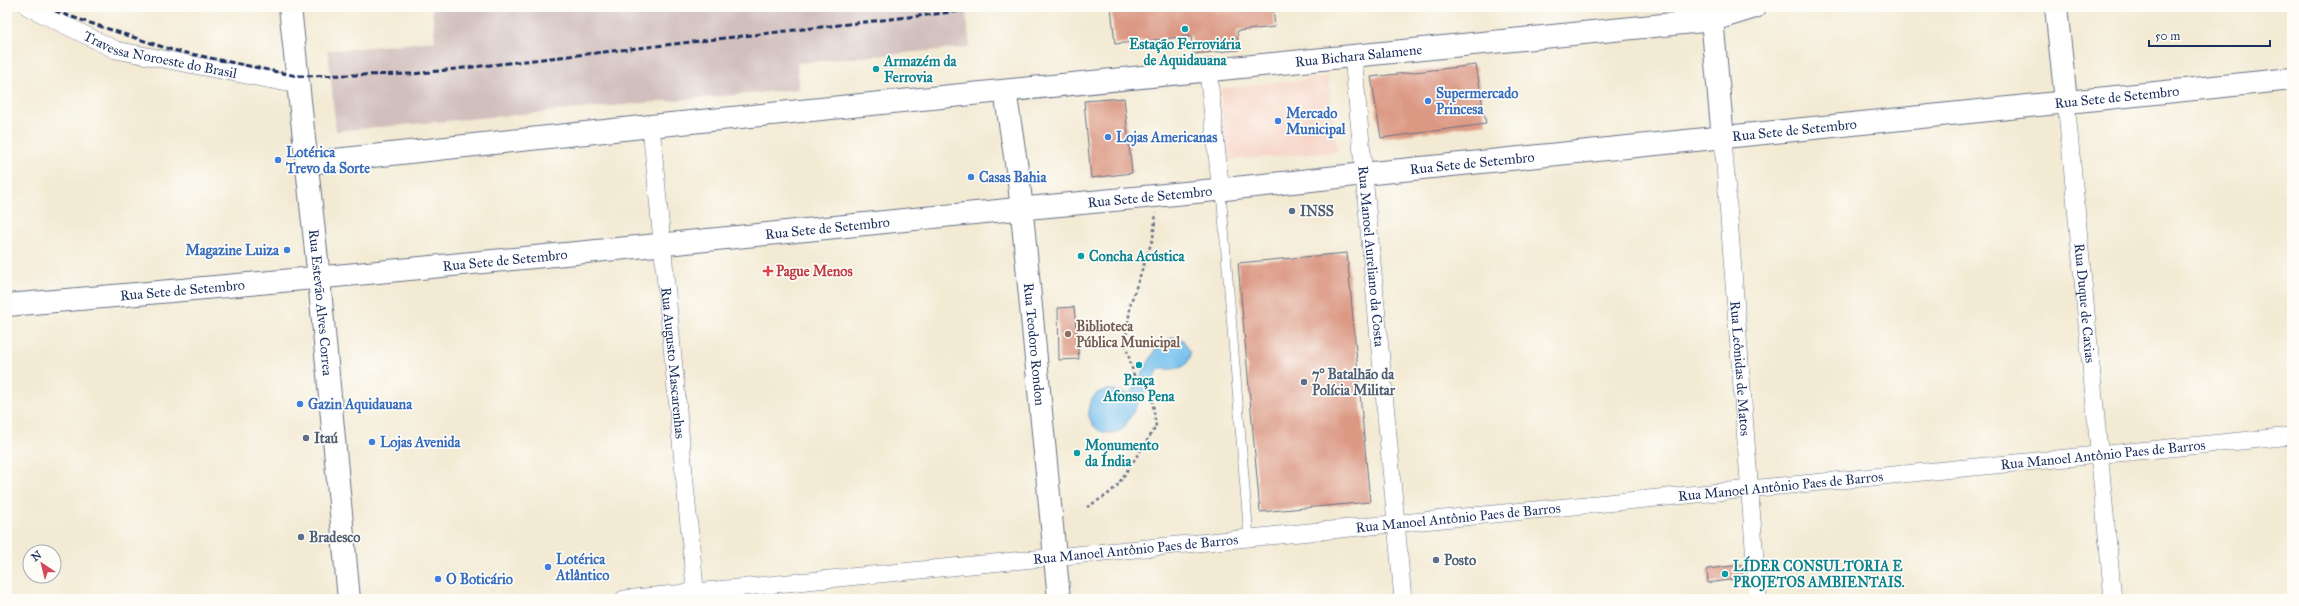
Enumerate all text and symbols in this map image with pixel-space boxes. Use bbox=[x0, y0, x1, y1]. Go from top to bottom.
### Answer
scale bar bbox=[2149, 22, 2270, 48]
marker: Estação Ferroviária de Aquidauana bbox=[1180, 24, 1190, 34]
street label: Travessa Noroeste do Brasil bbox=[81, 27, 239, 82]
text: 50 m bbox=[2155, 29, 2180, 43]
place label: Estação Ferroviária de Aquidauana bbox=[1129, 36, 1242, 70]
street label: Rua Bichara Salamene bbox=[1294, 41, 1423, 70]
place label: Armazém da Ferrovia bbox=[883, 53, 957, 86]
marker: Armazém da Ferrovia bbox=[871, 64, 881, 74]
street label: Rua Sete de Setembro bbox=[2054, 82, 2180, 112]
place label: Supermercado Princesa bbox=[1436, 85, 1518, 118]
marker: Supermercado Princesa bbox=[1423, 96, 1433, 106]
place label: Mercado Municipal bbox=[1286, 105, 1347, 139]
street label: Rua Sete de Setembro bbox=[1731, 115, 1858, 145]
marker: Mercado Municipal bbox=[1273, 116, 1283, 126]
place label: Lojas Americanas bbox=[1116, 129, 1217, 147]
marker: Lojas Americanas bbox=[1103, 132, 1113, 142]
place label: Lotérica Trevo da Sorte bbox=[285, 144, 370, 177]
street label: Rua Sete de Setembro bbox=[1409, 148, 1535, 178]
marker: Lotérica Trevo da Sorte bbox=[273, 155, 283, 165]
street label: Rua Manoel Aureliano da Costa bbox=[1355, 165, 1388, 347]
place label: Casas Bahia bbox=[979, 169, 1047, 186]
marker: Casas Bahia bbox=[966, 172, 976, 182]
street label: Rua Sete de Setembro bbox=[1087, 182, 1213, 211]
place label: INSS bbox=[1300, 203, 1334, 220]
marker: INSS bbox=[1287, 206, 1297, 216]
street label: Rua Sete de Setembro bbox=[764, 213, 891, 243]
street label: Rua Estevão Alves Correa bbox=[305, 228, 337, 377]
place label: Magazine Luiza bbox=[185, 242, 280, 260]
street label: Rua Duque de Caxias bbox=[2071, 242, 2099, 364]
marker: Magazine Luiza bbox=[282, 245, 292, 255]
street label: Rua Sete de Setembro bbox=[442, 245, 568, 274]
place label: Concha Acústica bbox=[1089, 248, 1185, 265]
marker: Concha Acústica bbox=[1076, 251, 1086, 261]
place label: Pague Menos bbox=[776, 263, 853, 281]
marker: Pague Menos bbox=[763, 266, 773, 276]
street label: Rua Sete de Setembro bbox=[119, 276, 246, 304]
street label: Rua Teodoro Rondon bbox=[1020, 282, 1049, 407]
street label: Rua Augusto Mascarenhas bbox=[658, 286, 689, 439]
street label: Rua Leônidas de Matos bbox=[1727, 300, 1754, 437]
place label: Biblioteca Pública Municipal bbox=[1076, 318, 1181, 352]
marker: Biblioteca Pública Municipal bbox=[1063, 329, 1073, 339]
marker: Praça Afonso Pena bbox=[1134, 360, 1144, 370]
place label: 7° Batalhão da Polícia Militar bbox=[1312, 366, 1396, 399]
place label: Praça Afonso Pena bbox=[1102, 372, 1176, 405]
marker: 7° Batalhão da Polícia Militar bbox=[1299, 377, 1309, 387]
place label: Gazin Aquidauana bbox=[308, 396, 413, 414]
marker: Gazin Aquidauana bbox=[295, 399, 305, 409]
place label: Itaú bbox=[314, 430, 339, 447]
marker: Itaú bbox=[301, 433, 311, 443]
place label: Lojas Avenida bbox=[380, 434, 462, 452]
street label: Rua Manoel Antônio Paes de Barros bbox=[2000, 436, 2206, 473]
marker: Lojas Avenida bbox=[367, 437, 377, 447]
place label: Monumento da Índia bbox=[1085, 437, 1159, 470]
marker: Monumento da Índia bbox=[1072, 448, 1082, 458]
street label: Rua Manoel Antônio Paes de Barros bbox=[1677, 468, 1884, 504]
street label: Rua Manoel Antônio Paes de Barros bbox=[1355, 499, 1561, 536]
place label: Bradesco bbox=[309, 529, 360, 546]
street label: Rua Manoel Antônio Paes de Barros bbox=[1032, 531, 1239, 567]
marker: Bradesco bbox=[296, 532, 306, 542]
north arrow bbox=[22, 544, 62, 584]
text: N bbox=[29, 548, 45, 564]
place label: Lotérica Atlântico bbox=[555, 551, 609, 584]
place label: Posto bbox=[1444, 552, 1476, 569]
marker: Posto bbox=[1431, 555, 1441, 565]
place label: LÍDER CONSULTORIA E PROJETOS AMBIENTAIS. bbox=[1733, 555, 1905, 592]
marker: Lotérica Atlântico bbox=[543, 562, 553, 572]
marker: LÍDER CONSULTORIA E PROJETOS AMBIENTAIS. bbox=[1720, 569, 1730, 579]
place label: O Boticário bbox=[446, 571, 513, 588]
marker: O Boticário bbox=[433, 574, 443, 584]

